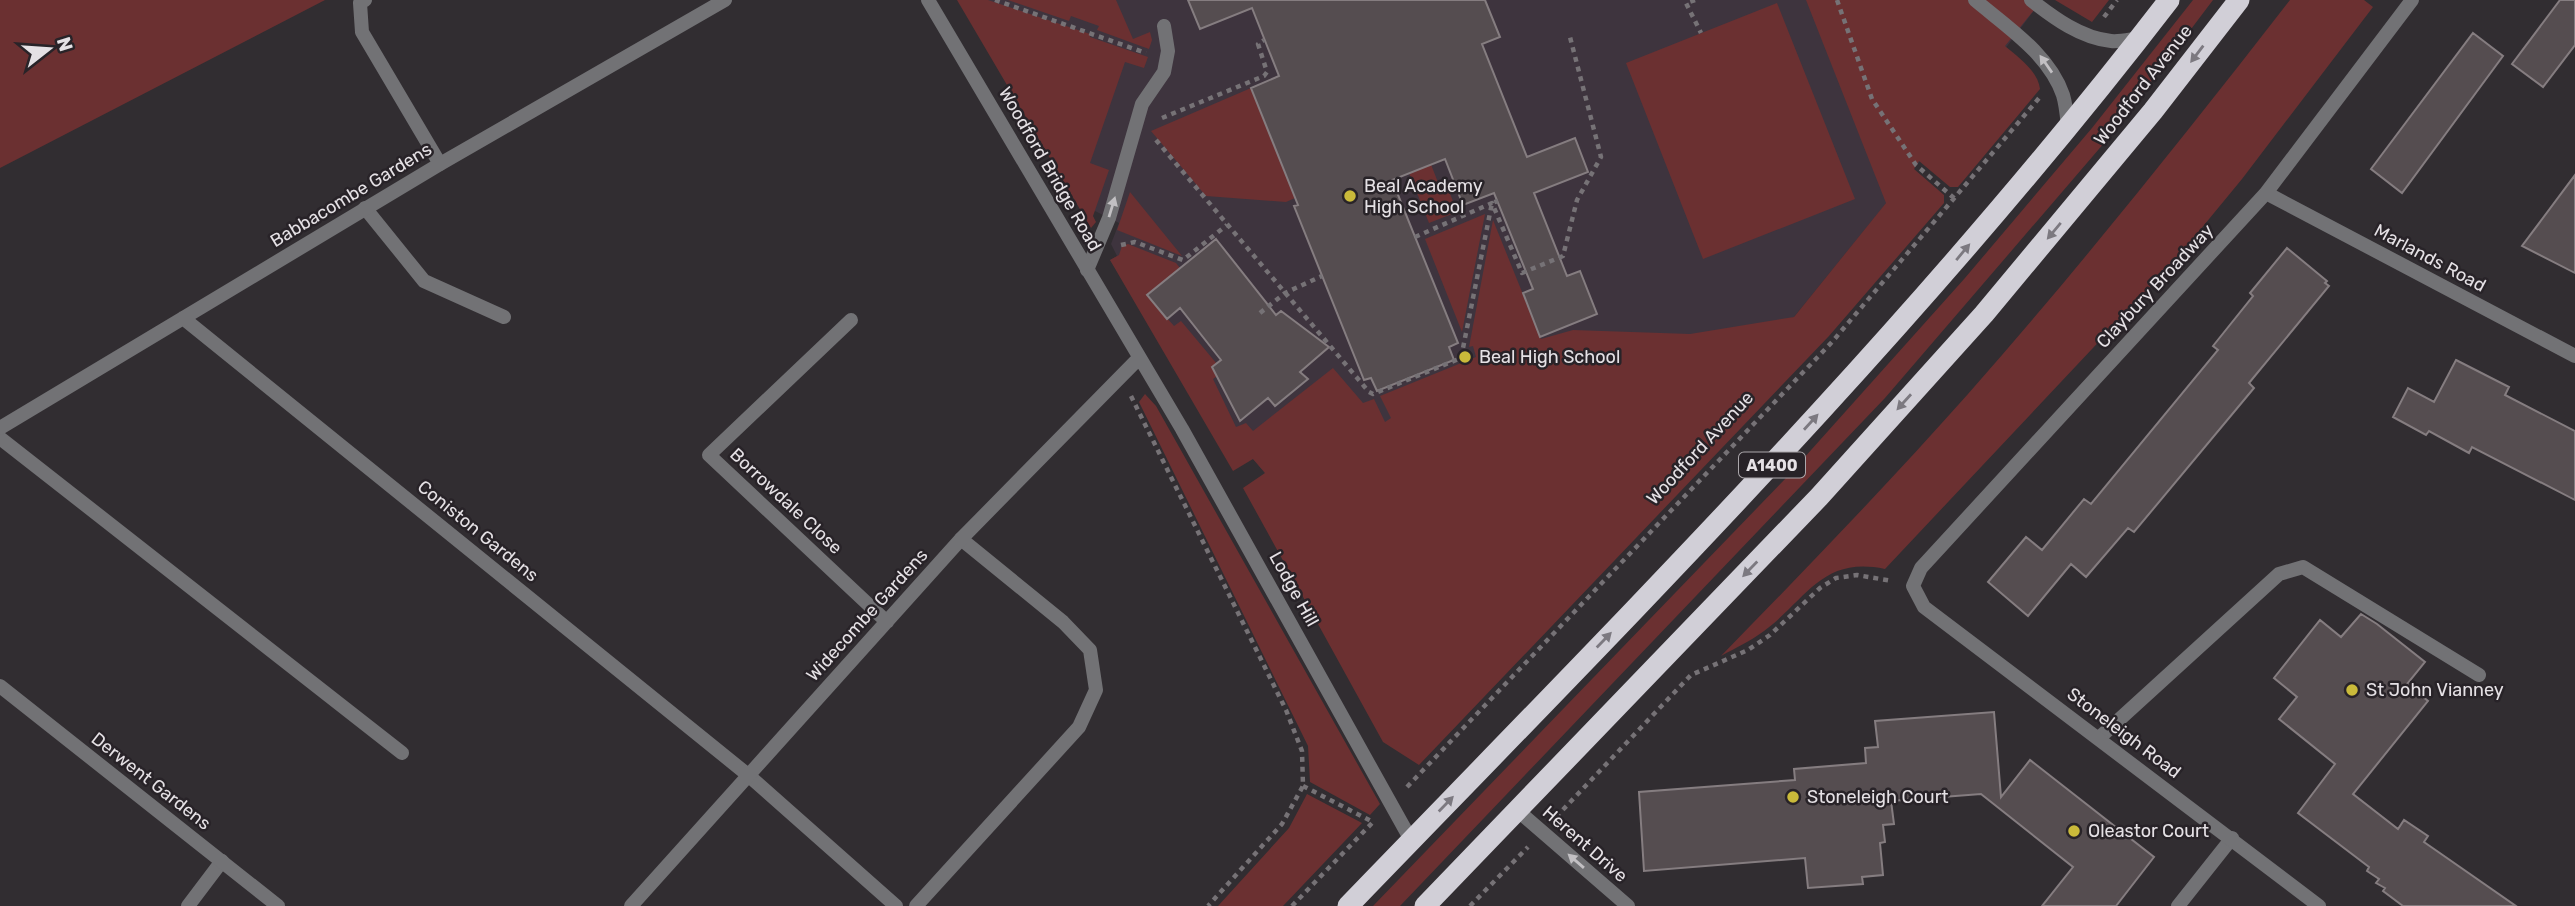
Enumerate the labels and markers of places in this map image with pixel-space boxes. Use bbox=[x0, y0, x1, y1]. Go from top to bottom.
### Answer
place label: Beal Academy High School bbox=[1364, 175, 1483, 218]
marker: Beal Academy High School bbox=[1342, 188, 1358, 204]
place label: Beal High School bbox=[1479, 346, 1620, 368]
marker: Beal High School bbox=[1457, 349, 1473, 365]
place label: St John Vianney bbox=[2366, 679, 2504, 701]
marker: St John Vianney bbox=[2344, 682, 2360, 698]
place label: Stoneleigh Court bbox=[1807, 786, 1949, 808]
marker: Stoneleigh Court bbox=[1785, 789, 1801, 805]
place label: Oleastor Court bbox=[2088, 820, 2209, 842]
marker: Oleastor Court bbox=[2066, 823, 2082, 839]

